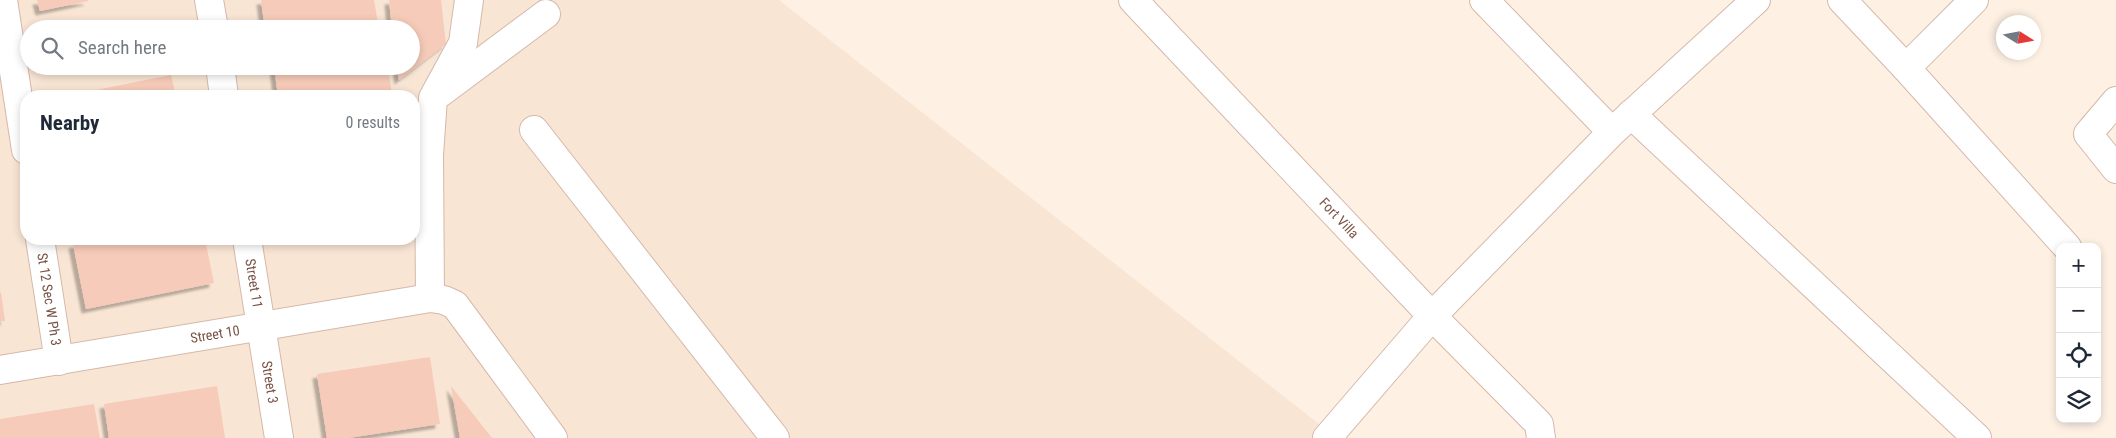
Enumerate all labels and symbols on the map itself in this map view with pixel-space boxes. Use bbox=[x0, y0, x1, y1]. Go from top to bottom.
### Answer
north arrow bbox=[1996, 15, 2041, 60]
street label: Fort Villa bbox=[1316, 194, 1362, 242]
street label: St 12 Sec W Ph 3 bbox=[34, 252, 65, 347]
street label: Street 11 bbox=[242, 258, 266, 309]
street label: Street 10 bbox=[189, 322, 241, 346]
street label: Street 3 bbox=[259, 360, 281, 405]

